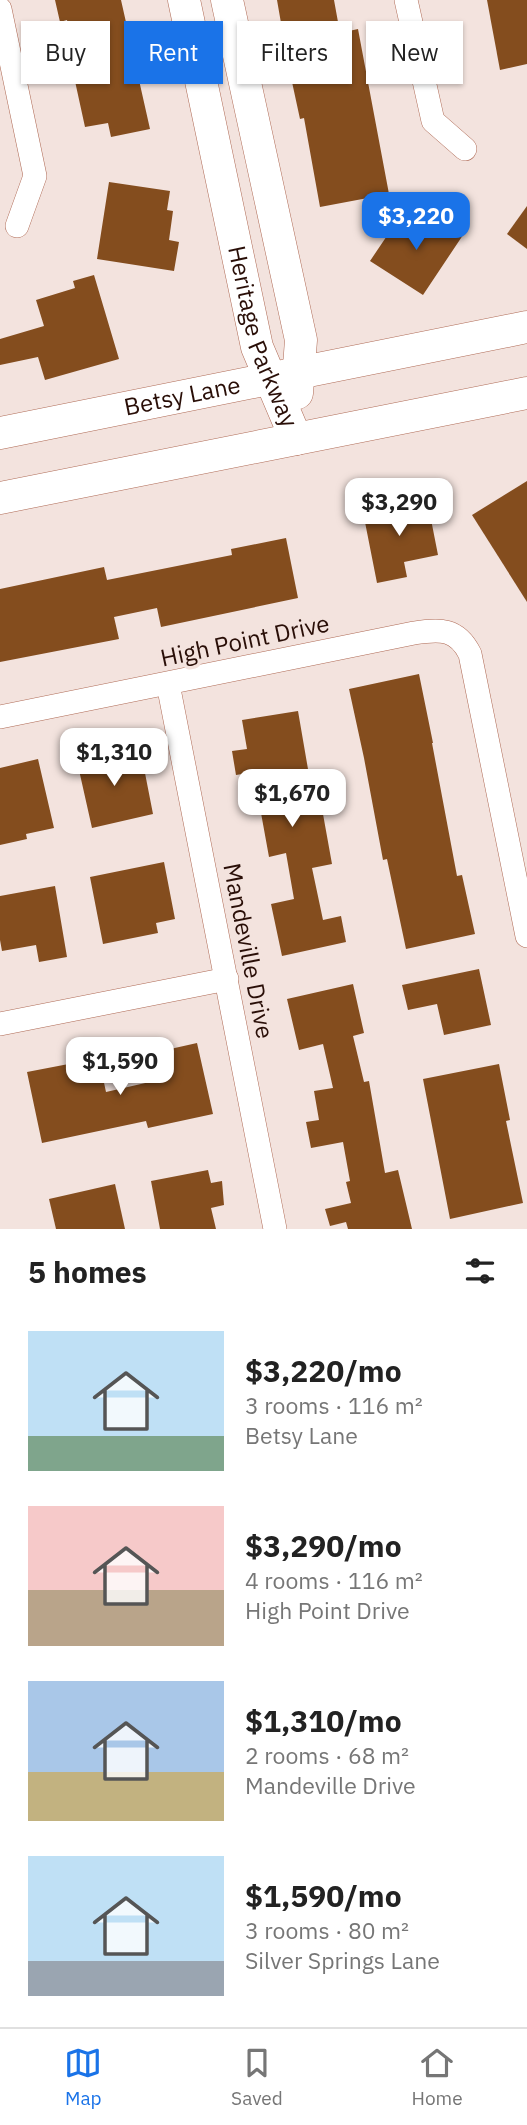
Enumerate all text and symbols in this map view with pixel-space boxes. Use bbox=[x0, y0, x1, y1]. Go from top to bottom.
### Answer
chip: Buy bbox=[21, 21, 110, 84]
chip: Rent bbox=[124, 21, 223, 84]
chip: Filters bbox=[237, 21, 352, 84]
chip: New bbox=[366, 21, 463, 84]
pin: $3,220 bbox=[359, 192, 473, 252]
text: $3,220 bbox=[378, 200, 454, 230]
street label: Heritage Parkway bbox=[221, 243, 306, 432]
street label: Betsy Lane bbox=[121, 368, 243, 423]
pin: $3,290 bbox=[342, 478, 456, 538]
text: $3,290 bbox=[361, 486, 437, 516]
street label: High Point Drive bbox=[157, 607, 332, 674]
pin: $1,310 bbox=[57, 728, 171, 788]
text: $1,310 bbox=[76, 736, 152, 766]
pin: $1,670 bbox=[235, 770, 349, 829]
text: $1,670 bbox=[254, 777, 330, 807]
street label: Mandeville Drive bbox=[216, 860, 282, 1041]
pin: $1,590 bbox=[63, 1038, 177, 1097]
text: $1,590 bbox=[82, 1045, 158, 1075]
text: 5 homes bbox=[28, 1252, 147, 1291]
icon: filters bbox=[461, 1252, 499, 1290]
text: $3,220/mo bbox=[245, 1351, 402, 1390]
icon: home bbox=[84, 1359, 168, 1443]
text: 3 rooms · 116 m² bbox=[245, 1390, 423, 1420]
text: Betsy Lane bbox=[245, 1420, 358, 1450]
text: $3,290/mo bbox=[245, 1526, 402, 1565]
icon: home bbox=[84, 1534, 168, 1618]
text: 4 rooms · 116 m² bbox=[245, 1565, 423, 1595]
text: High Point Drive bbox=[245, 1595, 410, 1625]
text: $1,310/mo bbox=[245, 1701, 402, 1740]
icon: home bbox=[84, 1709, 168, 1793]
text: 2 rooms · 68 m² bbox=[245, 1740, 409, 1770]
text: Mandeville Drive bbox=[245, 1770, 416, 1800]
text: $1,590/mo bbox=[245, 1876, 402, 1915]
icon: home bbox=[84, 1884, 168, 1968]
text: 3 rooms · 80 m² bbox=[245, 1915, 409, 1945]
text: Silver Springs Lane bbox=[245, 1945, 440, 1975]
tab: Map bbox=[64, 2044, 102, 2110]
tab: Saved bbox=[231, 2044, 283, 2110]
tab: Home bbox=[412, 2044, 463, 2110]

